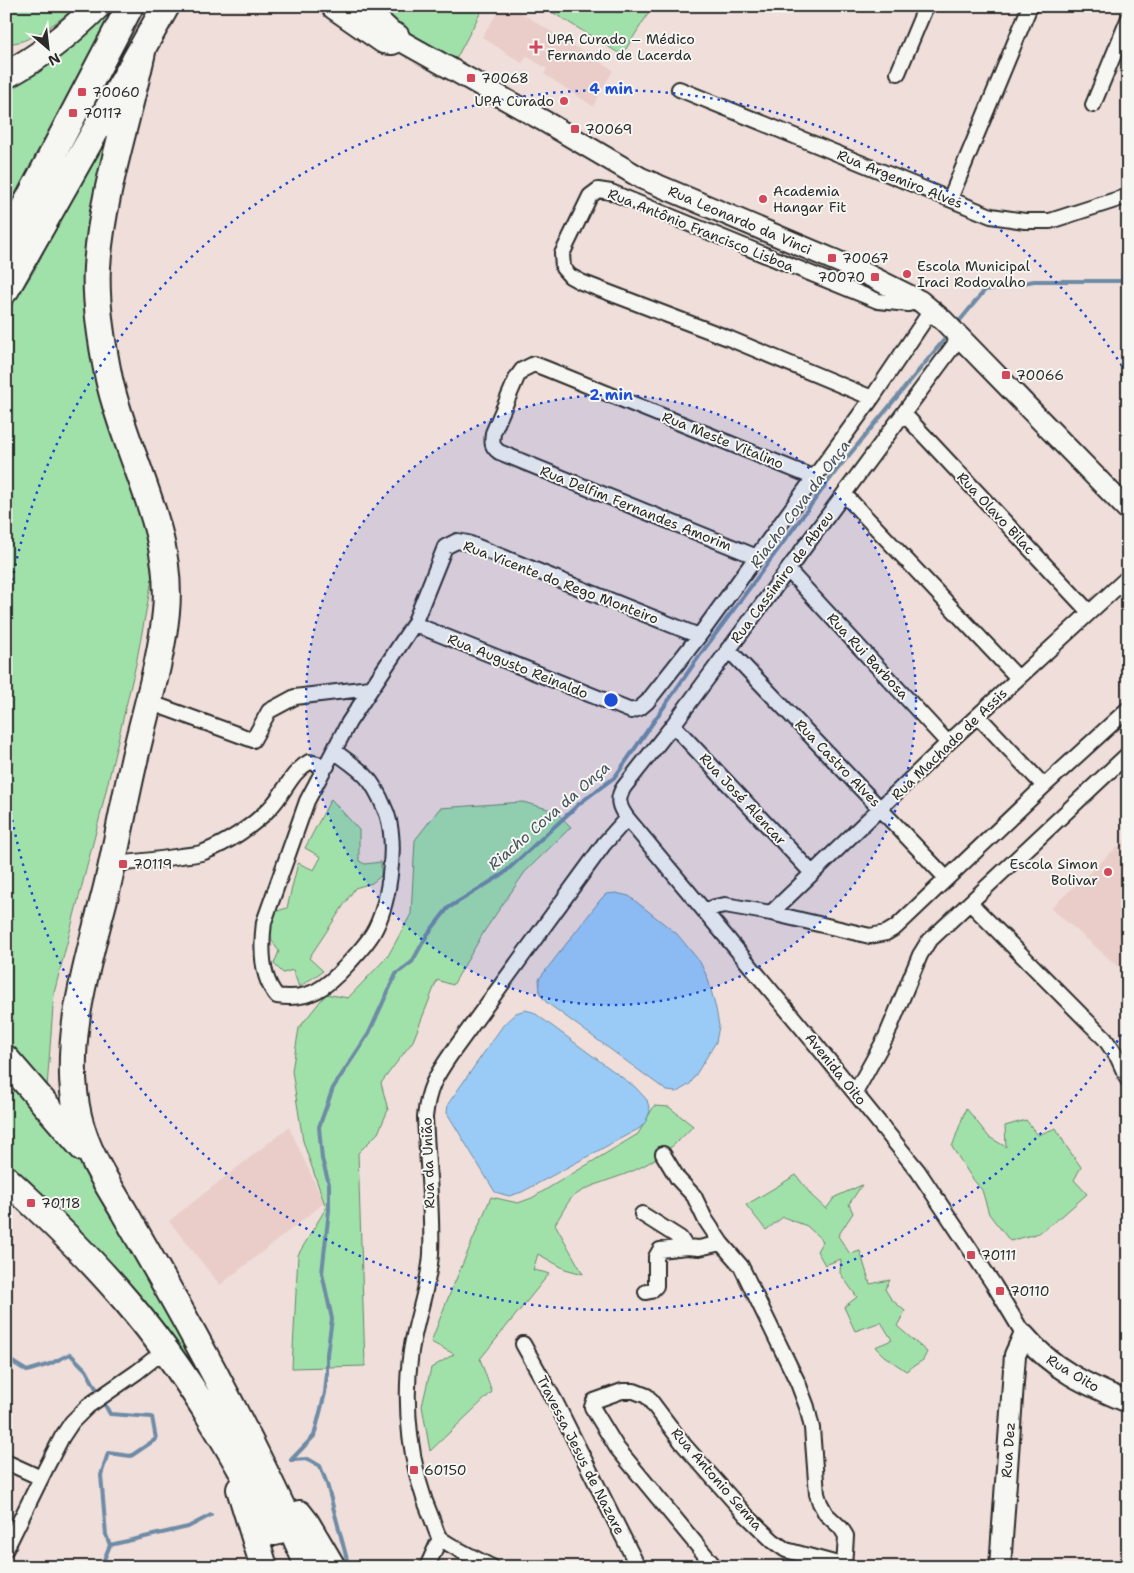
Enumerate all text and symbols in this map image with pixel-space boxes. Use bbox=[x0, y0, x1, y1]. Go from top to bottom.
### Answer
north arrow bbox=[22, 22, 72, 72]
place label: UPA Curado – Médico Fernando de Lacerda bbox=[547, 30, 695, 64]
marker: UPA Curado – Médico Fernando de Lacerda bbox=[529, 40, 543, 54]
text: N bbox=[45, 49, 63, 70]
place label: 70068 bbox=[481, 69, 529, 87]
marker: 70068 bbox=[465, 72, 477, 84]
text: 4 min bbox=[589, 79, 633, 99]
place label: 70060 bbox=[92, 83, 140, 101]
marker: 70060 bbox=[76, 86, 88, 98]
place label: UPA Curado bbox=[474, 92, 554, 110]
marker: UPA Curado bbox=[558, 95, 570, 107]
place label: 70117 bbox=[83, 104, 122, 122]
marker: 70117 bbox=[67, 107, 79, 119]
place label: 70069 bbox=[585, 120, 632, 138]
marker: 70069 bbox=[569, 123, 581, 135]
street label: Rua Argemiro Alves bbox=[835, 146, 965, 212]
street label: Rua Leonardo da Vinci bbox=[666, 182, 814, 258]
place label: Academia Hangar Fit bbox=[773, 182, 846, 216]
street label: Rua Antônio Francisco Lisboa bbox=[605, 184, 797, 276]
marker: Academia Hangar Fit bbox=[757, 193, 769, 205]
place label: 70067 bbox=[842, 249, 889, 267]
marker: 70067 bbox=[826, 252, 838, 264]
place label: Escola Municipal Iraci Rodovalho bbox=[917, 257, 1031, 291]
place label: 70070 bbox=[818, 268, 865, 286]
marker: Escola Municipal Iraci Rodovalho bbox=[901, 268, 913, 280]
marker: 70070 bbox=[869, 271, 881, 283]
place label: 70066 bbox=[1016, 366, 1064, 384]
marker: 70066 bbox=[1000, 369, 1012, 381]
text: 2 min bbox=[589, 385, 633, 405]
street label: Rua Meste Vitalino bbox=[660, 407, 786, 473]
water label: Riacho Cova da Onça bbox=[745, 436, 855, 572]
street label: Rua Delfim Fernandes Amorim bbox=[538, 461, 734, 555]
street label: Rua Olavo Bilac bbox=[953, 468, 1039, 558]
street label: Rua Cassimiro de Abreu bbox=[726, 507, 838, 647]
street label: Rua Vicente do Rego Monteiro bbox=[461, 536, 661, 628]
street label: Rua Rui Barbosa bbox=[823, 609, 913, 703]
street label: Rua Augusto Reinaldo bbox=[445, 630, 591, 702]
street label: Rua Machado de Assis bbox=[887, 684, 1011, 804]
centre of rings bbox=[602, 691, 620, 709]
street label: Rua Castro Alves bbox=[791, 715, 885, 811]
street label: Rua José Alencar bbox=[696, 749, 790, 849]
water label: Riacho Cova da Onça bbox=[484, 758, 614, 874]
place label: 70119 bbox=[133, 855, 172, 873]
place label: Escola Simon Bolivar bbox=[1009, 855, 1098, 889]
marker: 70119 bbox=[117, 858, 129, 870]
marker: Escola Simon Bolivar bbox=[1102, 866, 1114, 878]
street label: Avenida Oito bbox=[801, 1029, 871, 1109]
street label: Rua da União bbox=[417, 1117, 439, 1209]
place label: 70118 bbox=[41, 1194, 81, 1212]
marker: 70118 bbox=[25, 1197, 37, 1209]
place label: 70111 bbox=[981, 1246, 1016, 1264]
marker: 70111 bbox=[965, 1249, 977, 1261]
place label: 70110 bbox=[1010, 1282, 1049, 1300]
marker: 70110 bbox=[994, 1285, 1006, 1297]
street label: Rua Oito bbox=[1043, 1350, 1103, 1396]
street label: Travessa Jesus de Nazare bbox=[533, 1372, 629, 1538]
street label: Rua Dez bbox=[997, 1421, 1019, 1479]
street label: Rua Antonio Senna bbox=[668, 1424, 767, 1534]
place label: 60150 bbox=[424, 1461, 467, 1479]
marker: 60150 bbox=[408, 1464, 420, 1476]

